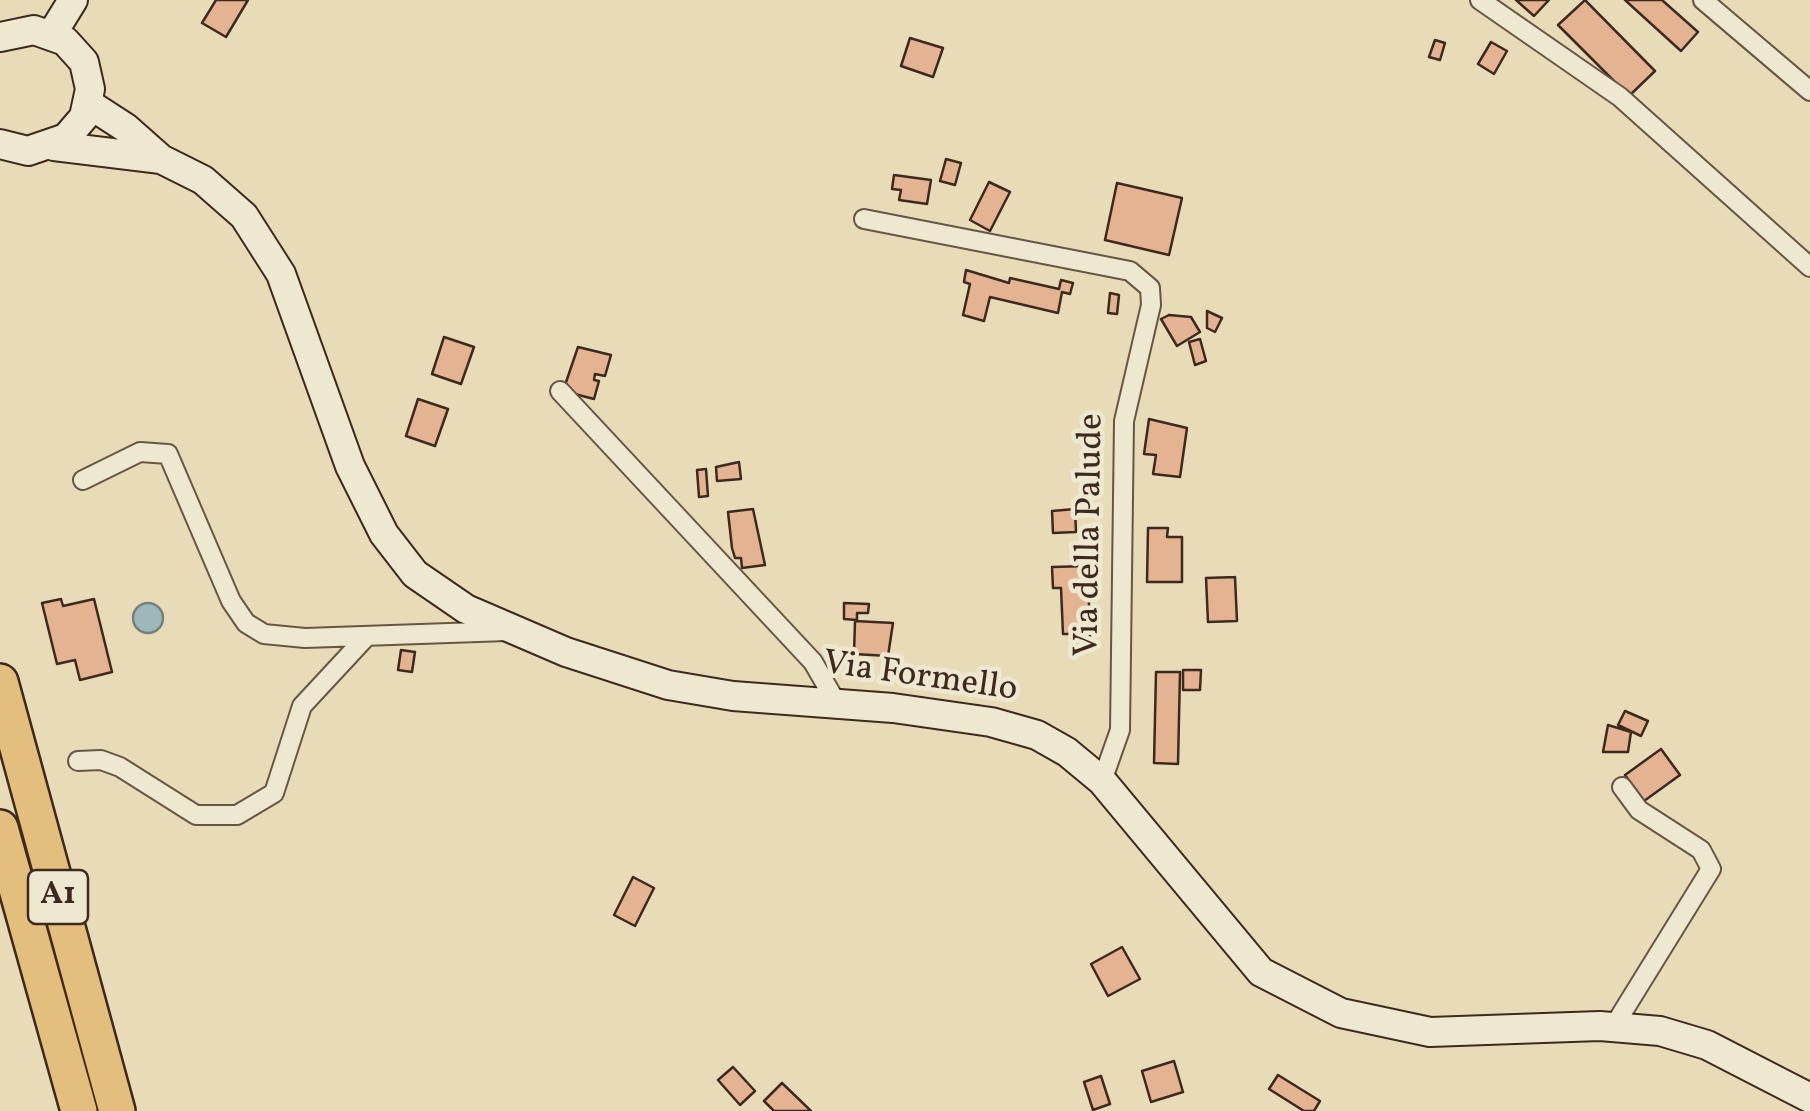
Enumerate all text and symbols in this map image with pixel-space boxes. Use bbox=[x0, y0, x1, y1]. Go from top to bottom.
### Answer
street label: Via della Palude bbox=[1069, 413, 1115, 657]
street label: Via Formello bbox=[820, 645, 1020, 713]
road number: A1 bbox=[28, 870, 88, 924]

